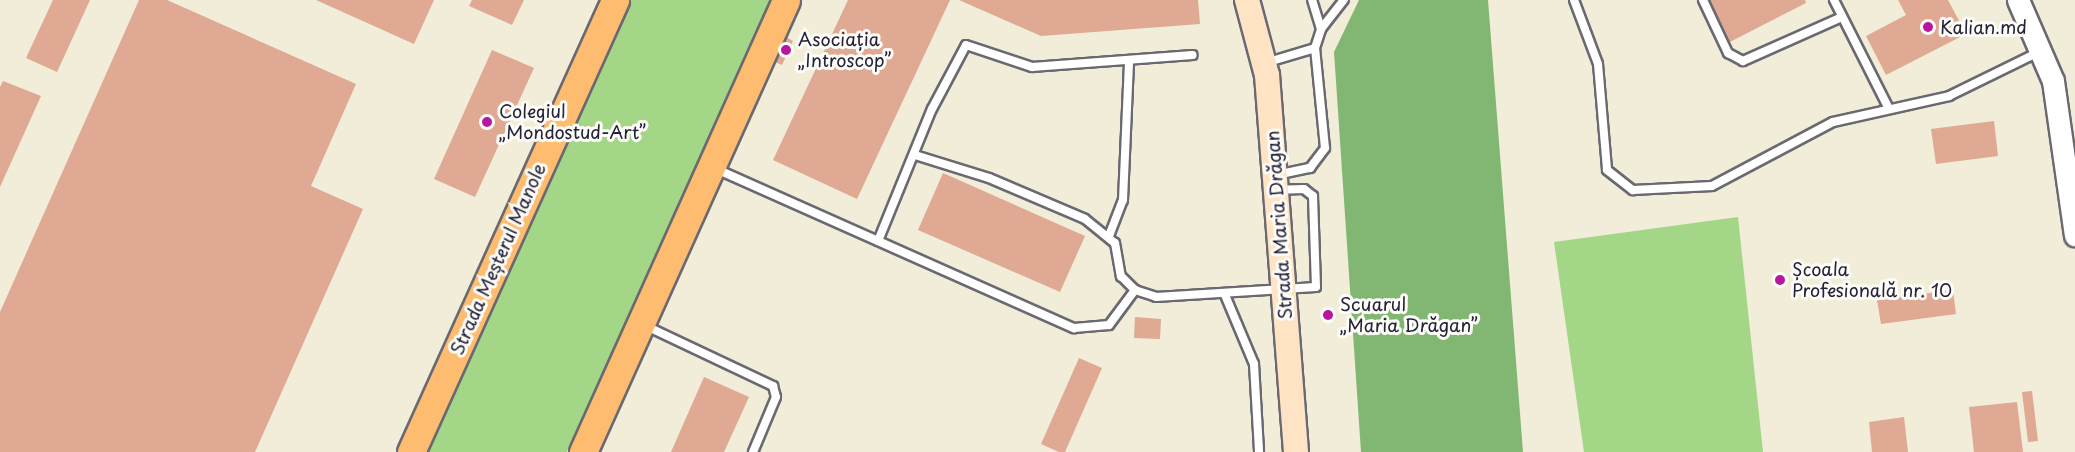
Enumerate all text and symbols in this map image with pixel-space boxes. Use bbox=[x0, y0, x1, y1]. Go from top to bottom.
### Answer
place label: Kalian.md bbox=[1940, 16, 2027, 38]
marker: Kalian.md bbox=[1921, 20, 1935, 34]
place label: Asociația „Introscop” bbox=[798, 29, 892, 72]
marker: Asociația „Introscop” bbox=[779, 43, 793, 57]
place label: Colegiul „Mondostud-Art” bbox=[499, 101, 646, 144]
marker: Colegiul „Mondostud-Art” bbox=[480, 115, 494, 129]
street label: Strada Maria Drăgan bbox=[1262, 130, 1296, 320]
street label: Strada Meșterul Manole bbox=[445, 158, 551, 360]
place label: Școala Profesională nr. 10 bbox=[1792, 259, 1953, 302]
marker: Școala Profesională nr. 10 bbox=[1773, 273, 1787, 287]
place label: Scuarul „Maria Drăgan” bbox=[1340, 294, 1478, 336]
marker: Scuarul „Maria Drăgan” bbox=[1321, 308, 1335, 322]

